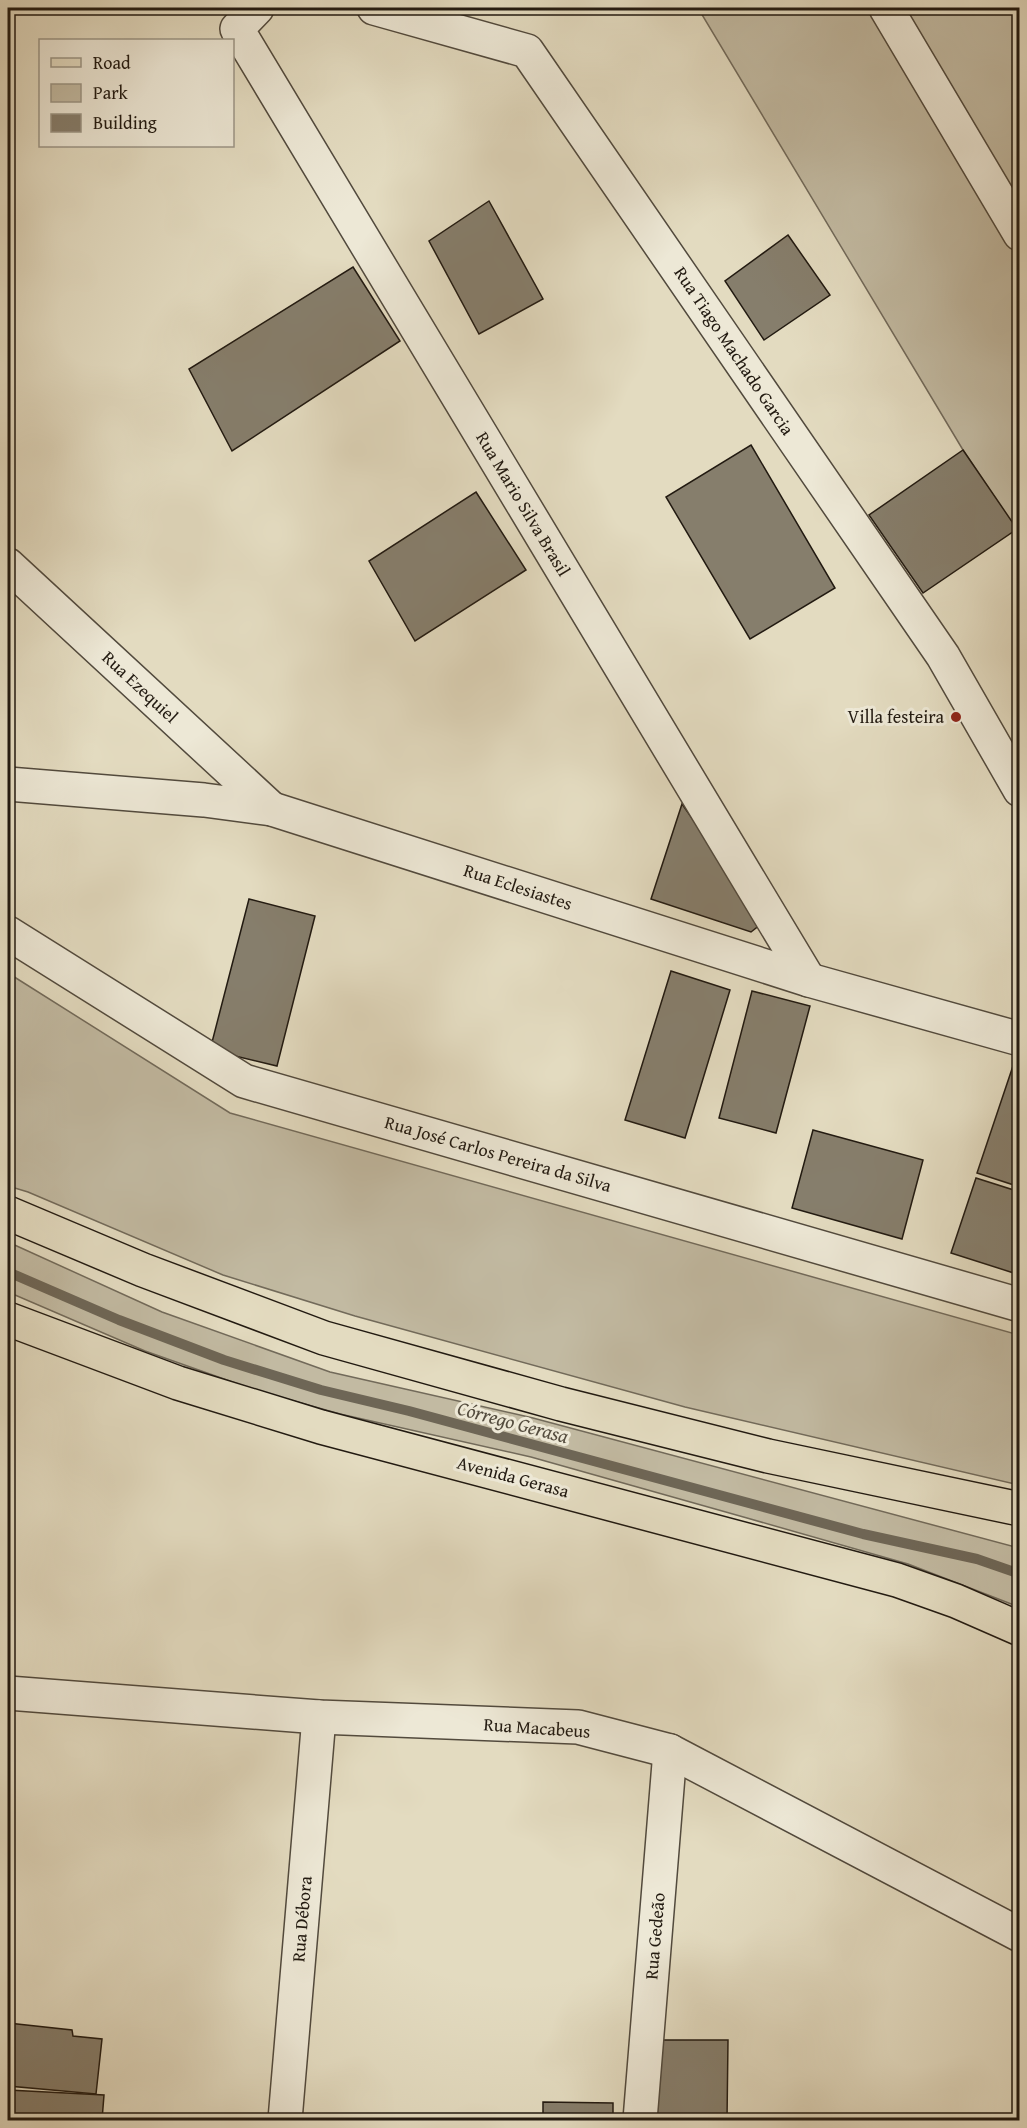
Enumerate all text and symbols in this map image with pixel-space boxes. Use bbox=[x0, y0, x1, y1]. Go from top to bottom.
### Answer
legend bbox=[39, 39, 234, 147]
text: Road bbox=[93, 49, 131, 76]
text: Park bbox=[93, 79, 129, 106]
text: Building bbox=[93, 109, 157, 136]
street label: Rua Tiago Machado Garcia bbox=[668, 261, 801, 441]
street label: Rua Mario Silva Brasil bbox=[469, 426, 577, 581]
street label: Rua Ezequiel bbox=[96, 644, 185, 729]
place label: Villa festeira bbox=[848, 703, 944, 730]
marker: Villa festeira bbox=[949, 710, 963, 724]
street label: Rua Eclesiastes bbox=[460, 856, 576, 917]
street label: Rua José Carlos Pereira da Silva bbox=[382, 1108, 615, 1199]
water label: Córrego Gerasa bbox=[454, 1393, 573, 1450]
street label: Avenida Gerasa bbox=[454, 1449, 573, 1505]
street label: Rua Macabeus bbox=[483, 1710, 591, 1745]
street label: Rua Débora bbox=[284, 1874, 319, 1963]
street label: Rua Gedeão bbox=[637, 1891, 672, 1981]

